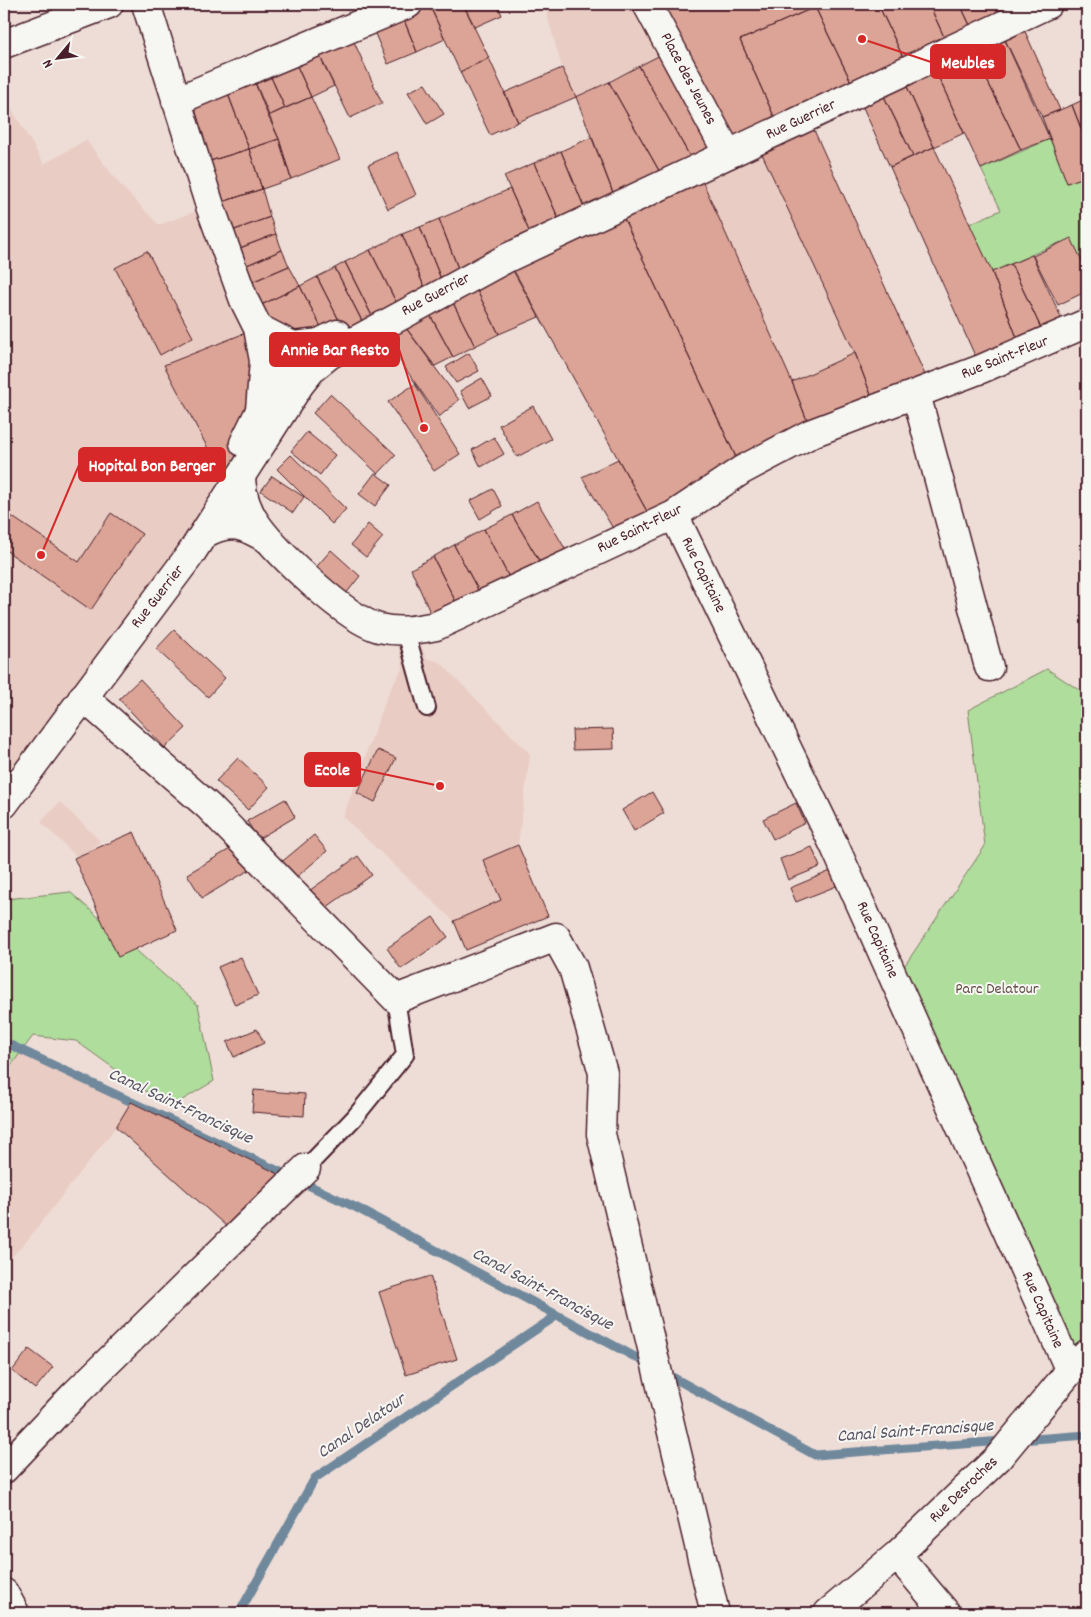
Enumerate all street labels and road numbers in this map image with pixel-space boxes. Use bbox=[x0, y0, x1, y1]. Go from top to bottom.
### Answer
street label: Place des Jeunes bbox=[654, 29, 722, 129]
street label: Rue Guerrier bbox=[762, 94, 840, 146]
street label: Rue Guerrier bbox=[397, 267, 475, 323]
street label: Rue Saint-Fleur bbox=[958, 330, 1052, 386]
street label: Rue Saint-Fleur bbox=[593, 498, 687, 560]
street label: Rue Capitaine bbox=[675, 533, 731, 617]
street label: Rue Guerrier bbox=[126, 560, 190, 634]
street label: Rue Capitaine bbox=[850, 898, 904, 982]
street label: Rue Capitaine bbox=[1015, 1268, 1069, 1352]
street label: Rue Desroches bbox=[924, 1451, 1004, 1529]

